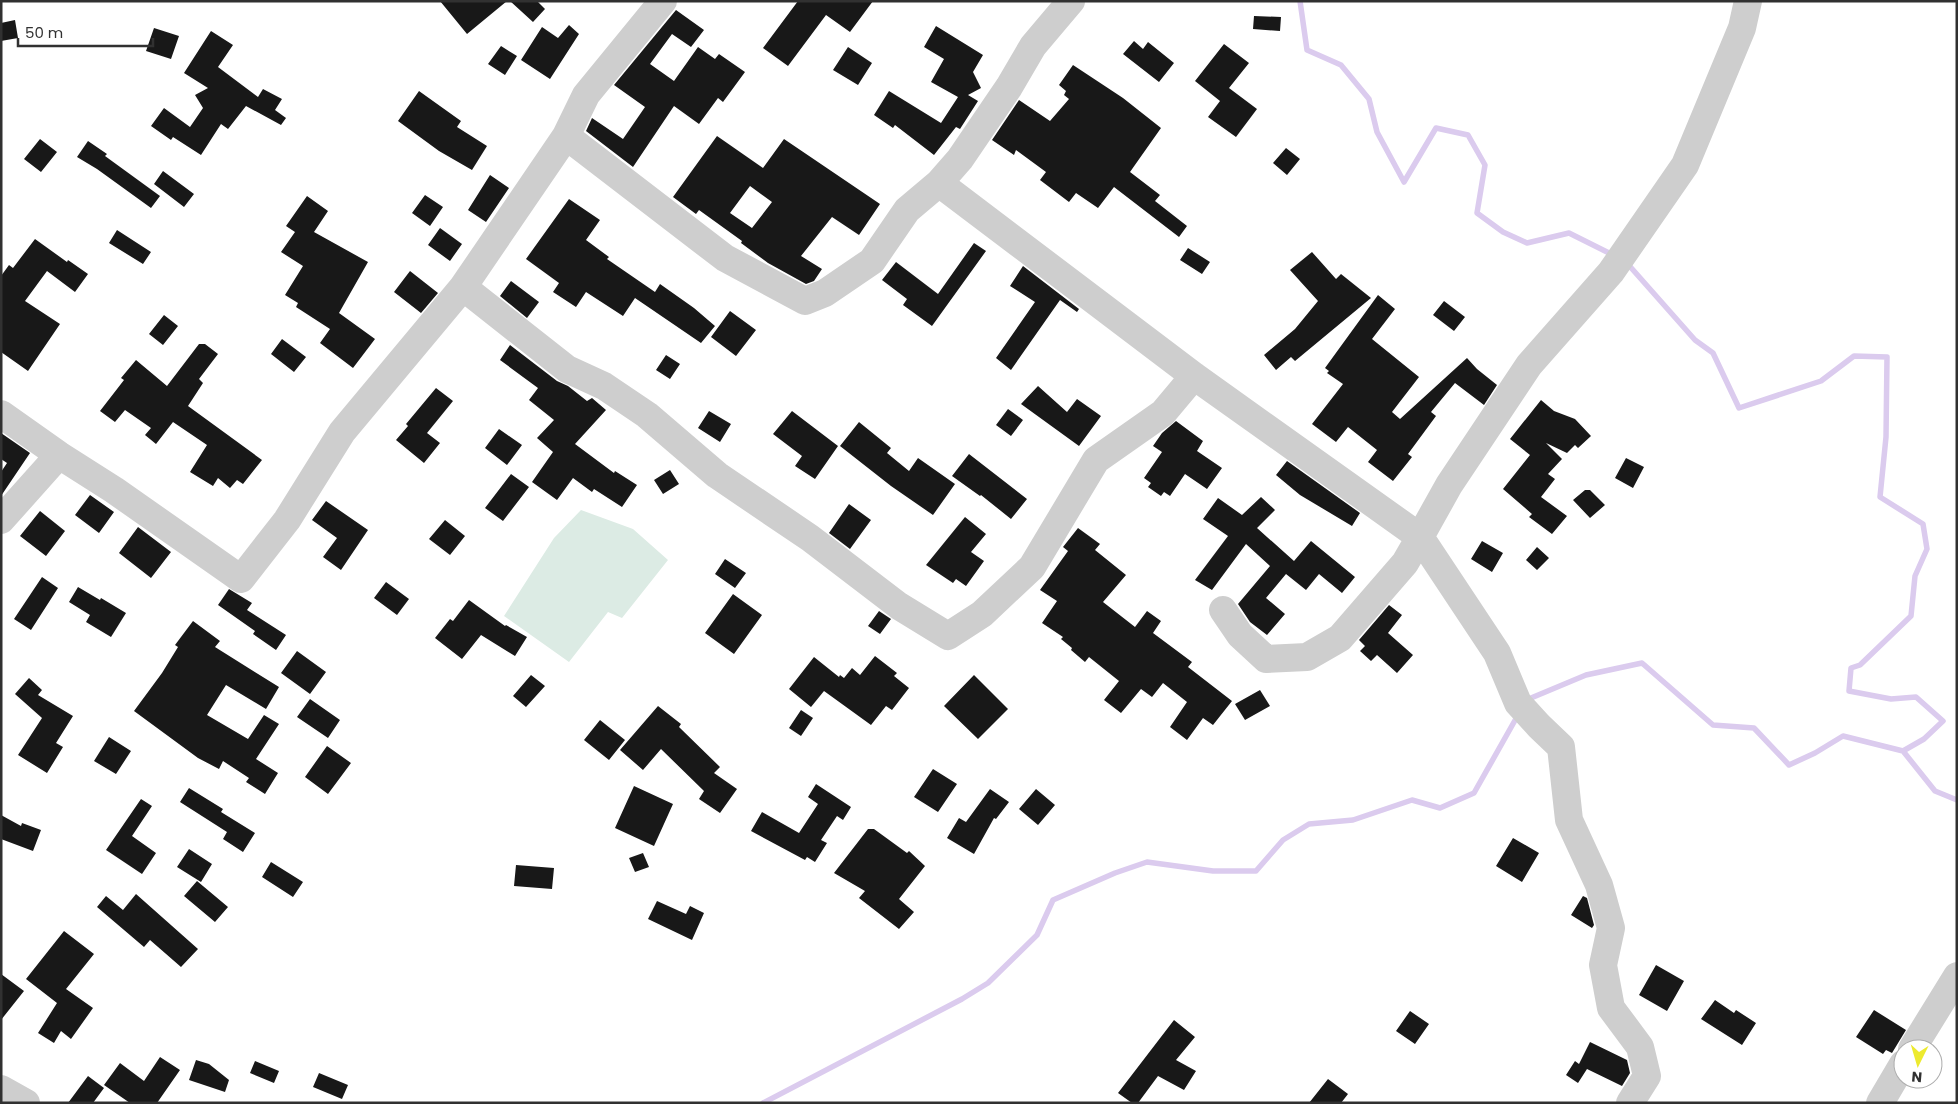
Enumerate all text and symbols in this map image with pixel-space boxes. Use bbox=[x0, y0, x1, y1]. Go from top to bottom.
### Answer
scale bar bbox=[18, 15, 152, 47]
text: 50 m bbox=[25, 22, 63, 43]
north arrow bbox=[1893, 1039, 1943, 1089]
text: N bbox=[1911, 1067, 1923, 1087]

